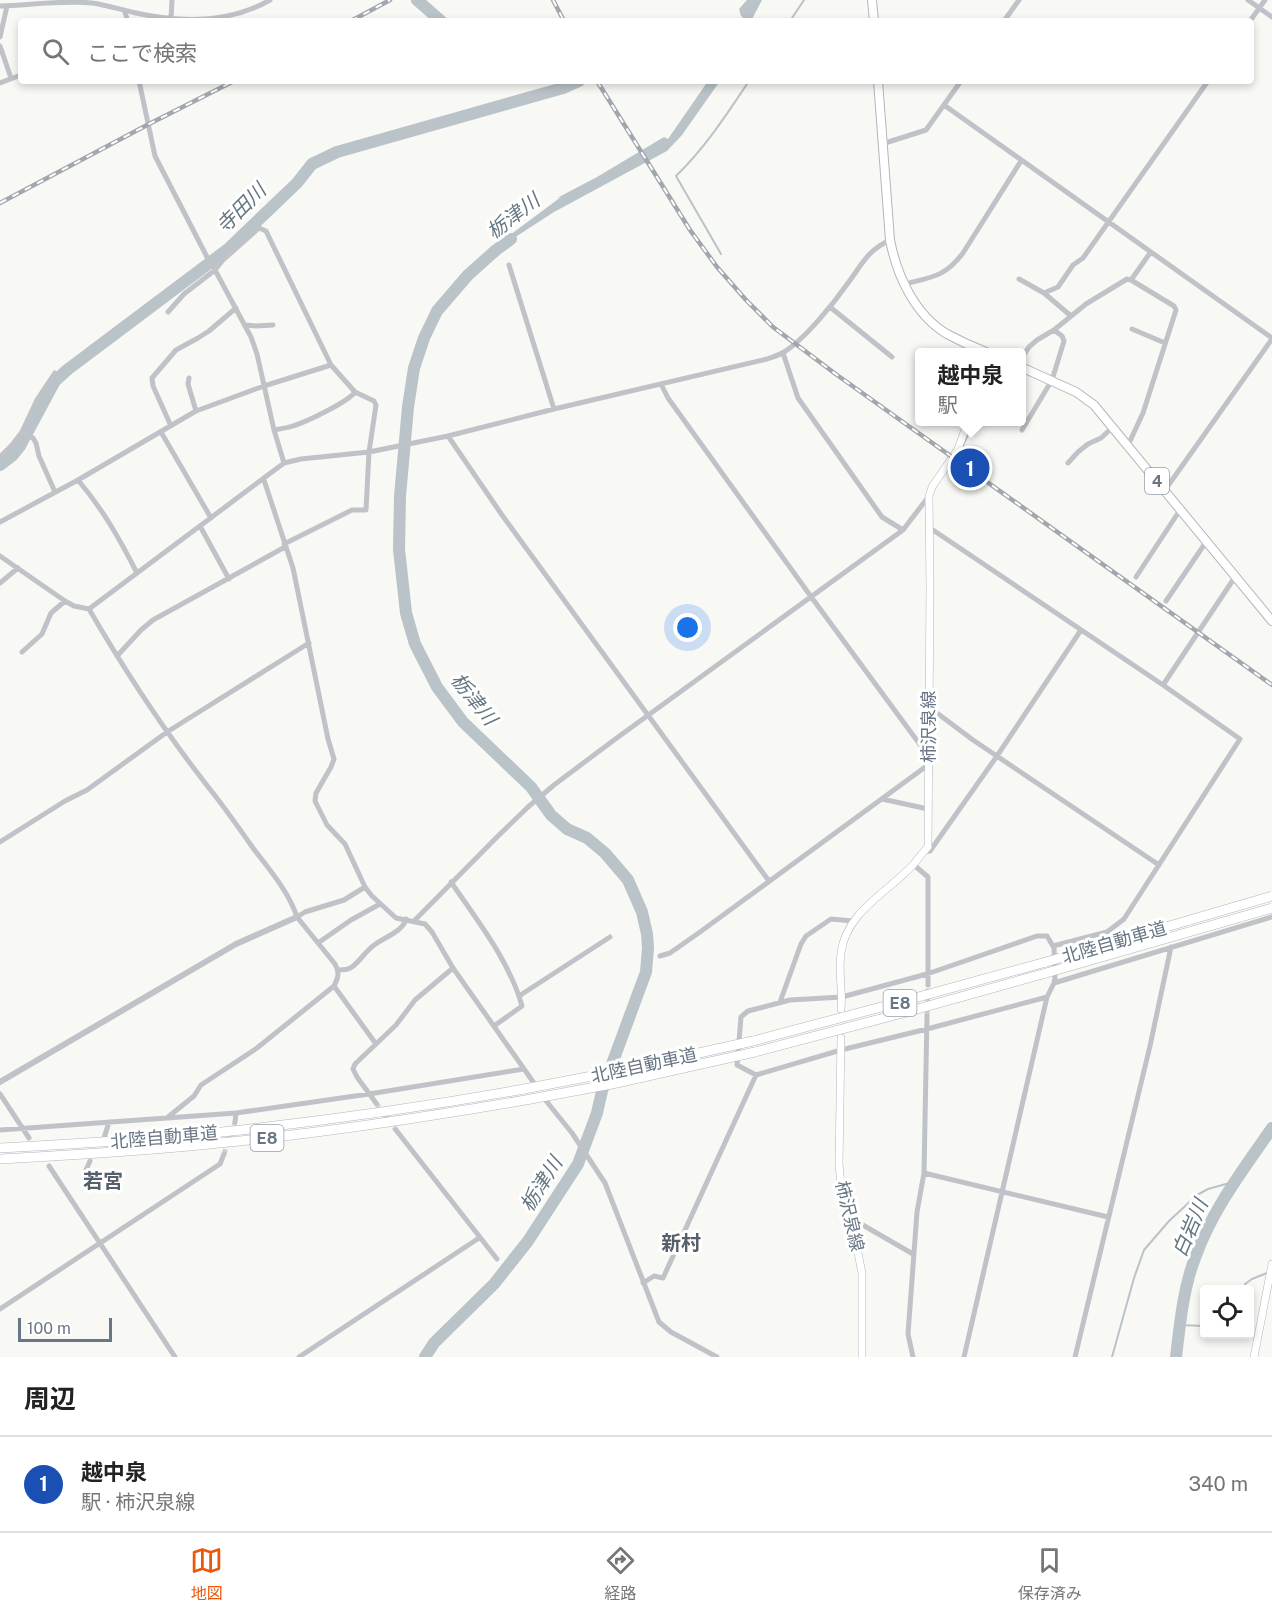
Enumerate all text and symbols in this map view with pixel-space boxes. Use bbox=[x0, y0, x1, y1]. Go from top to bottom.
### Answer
search box bbox=[18, 18, 1254, 84]
icon: search bbox=[39, 35, 72, 68]
text: ここで検索 bbox=[87, 40, 197, 66]
water label: 寺田川 bbox=[211, 177, 272, 238]
water label: 栃津川 bbox=[482, 187, 546, 244]
popup bbox=[915, 348, 1026, 426]
text: 越中泉 bbox=[937, 362, 1004, 388]
text: 駅 bbox=[937, 393, 957, 417]
pin: 1 bbox=[950, 446, 990, 490]
road number: 4 bbox=[1145, 468, 1169, 494]
your location bbox=[673, 613, 702, 642]
water label: 栃津川 bbox=[446, 668, 503, 731]
street label: 柿沢泉線 bbox=[918, 691, 939, 763]
street label: 北陸自動車道 bbox=[1059, 917, 1169, 967]
road number: E8 bbox=[884, 990, 916, 1016]
street label: 北陸自動車道 bbox=[589, 1044, 699, 1086]
street label: 北陸自動車道 bbox=[109, 1122, 219, 1152]
road number: E8 bbox=[250, 1125, 284, 1151]
water label: 栃津川 bbox=[515, 1151, 568, 1216]
district label: 若宮 bbox=[83, 1169, 123, 1193]
street label: 柿沢泉線 bbox=[832, 1179, 868, 1253]
water label: 白岩川 bbox=[1167, 1194, 1214, 1260]
district label: 新村 bbox=[661, 1231, 701, 1255]
map controls bbox=[1200, 1285, 1254, 1339]
button: locate bbox=[1200, 1285, 1254, 1339]
scale bar bbox=[18, 1315, 112, 1342]
text: 100 m bbox=[27, 1319, 71, 1338]
text: 周辺 bbox=[24, 1383, 76, 1414]
text: 越中泉 bbox=[81, 1459, 147, 1485]
text: 1 bbox=[39, 1472, 48, 1496]
text: 340 m bbox=[1188, 1472, 1248, 1496]
text: 駅 · 柿沢泉線 bbox=[81, 1490, 195, 1514]
tab: 地図 bbox=[190, 1544, 223, 1604]
tab: 経路 bbox=[604, 1544, 637, 1604]
tab: 保存済み bbox=[1018, 1544, 1082, 1604]

